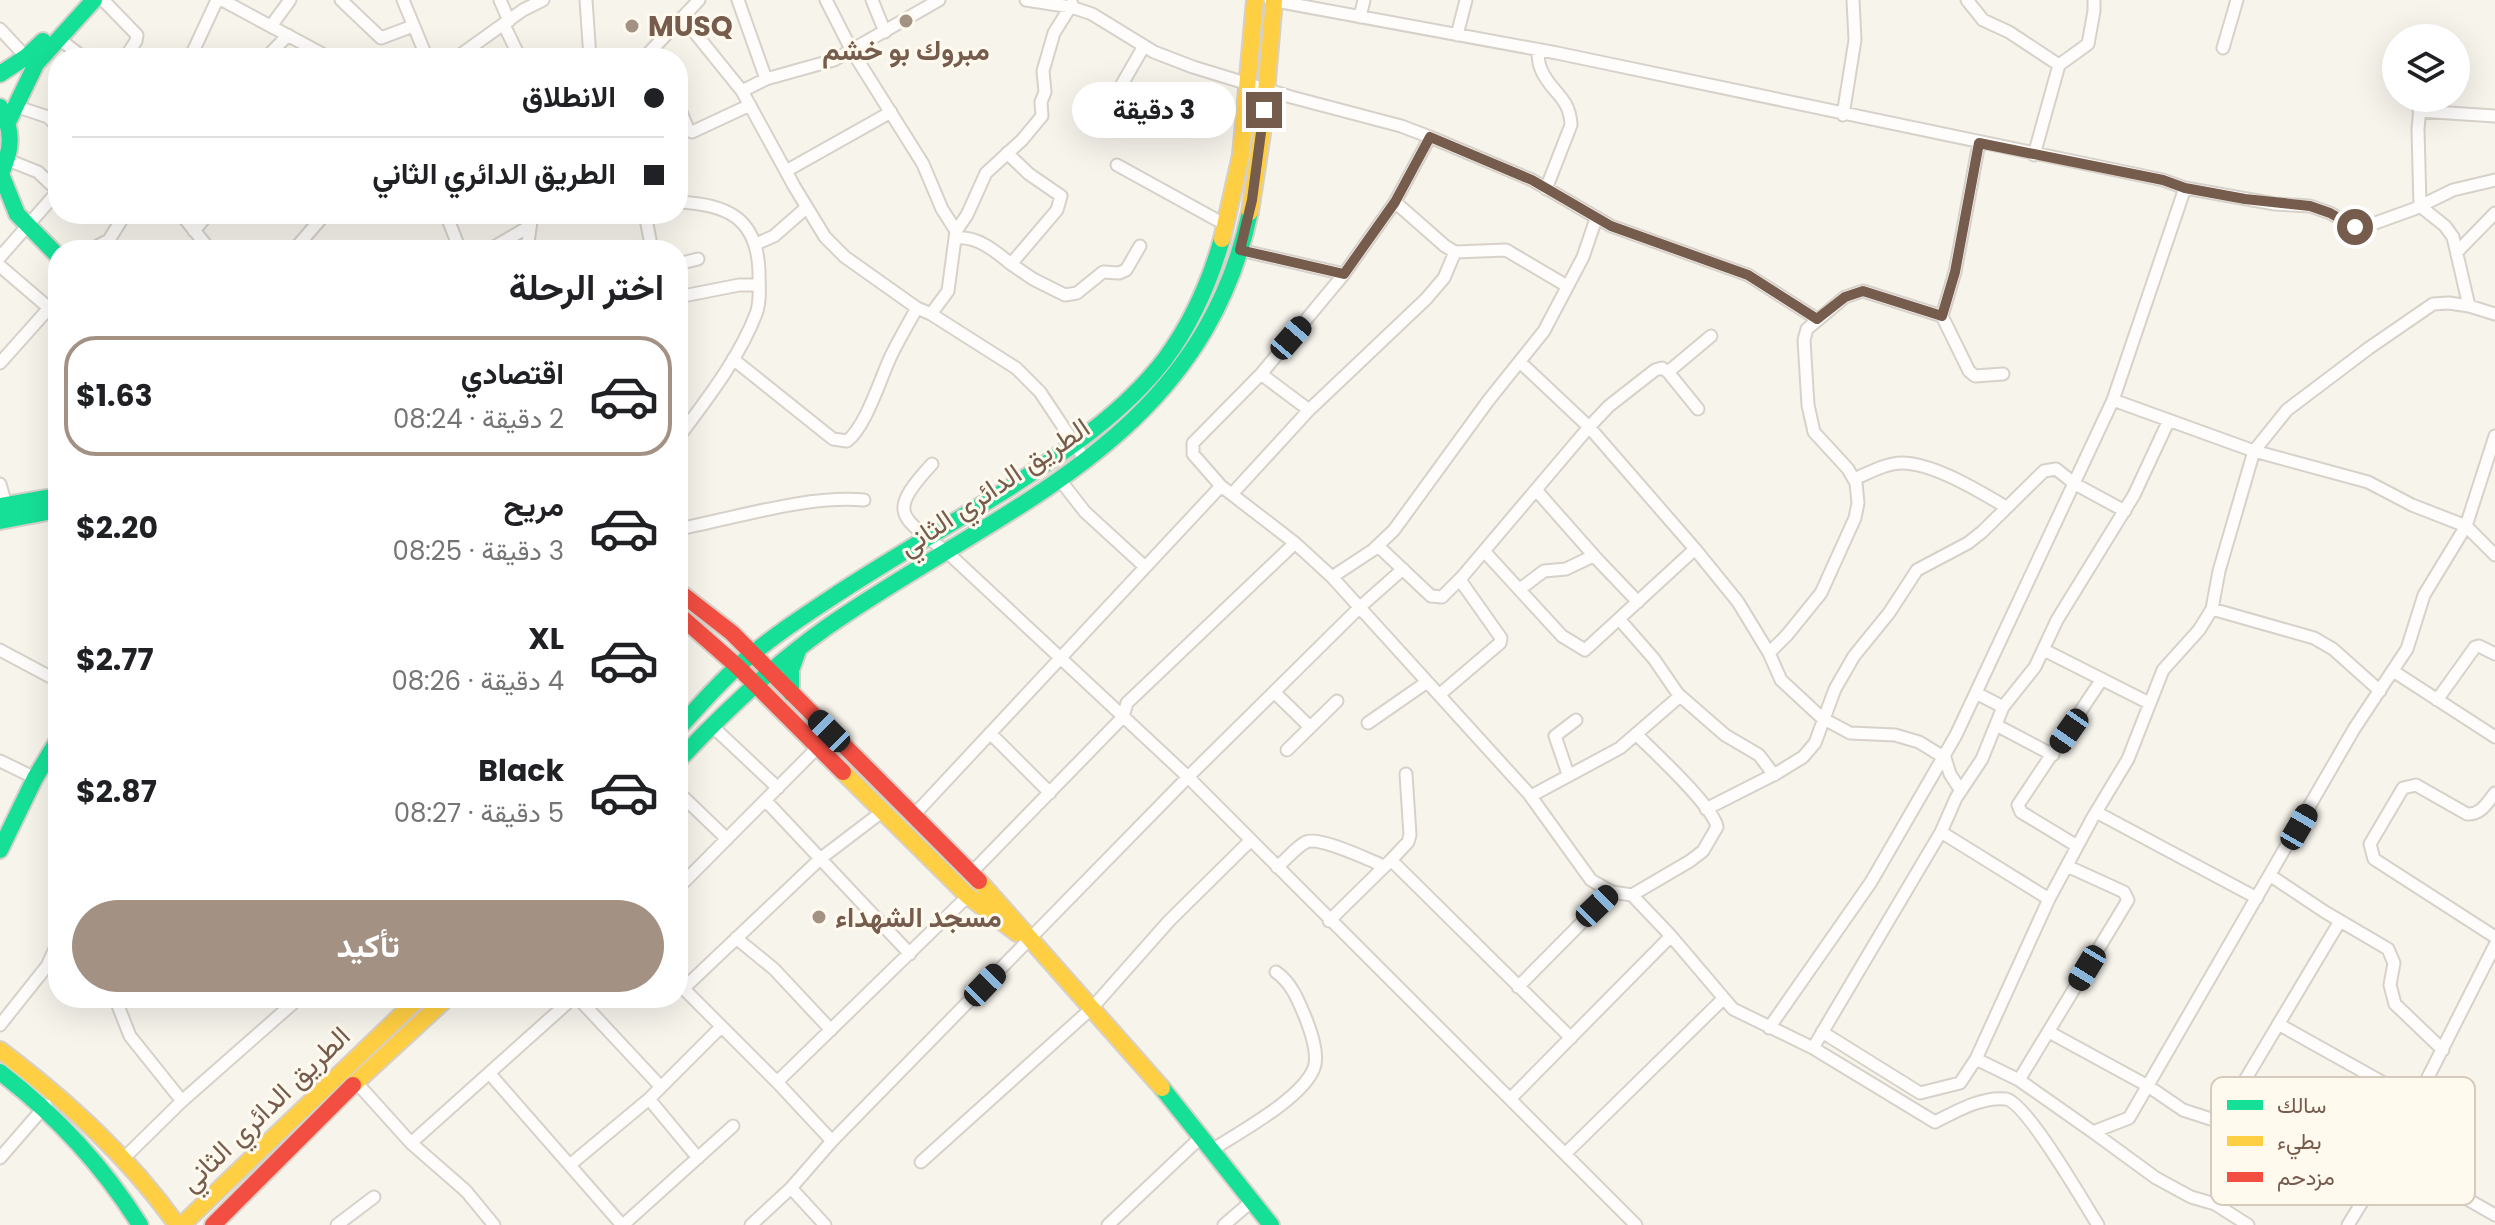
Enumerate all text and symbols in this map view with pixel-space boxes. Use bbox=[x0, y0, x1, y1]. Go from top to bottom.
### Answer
place label: MUSQ bbox=[648, 7, 733, 46]
marker: مبروك بو خشم bbox=[897, 12, 915, 30]
marker: MUSQ bbox=[623, 17, 641, 35]
map controls bbox=[2382, 24, 2470, 112]
button: layers bbox=[2382, 24, 2470, 112]
place label: مبروك بو خشم bbox=[822, 31, 990, 70]
text: الانطلاق bbox=[522, 75, 616, 118]
callout: 3 دقيقة bbox=[1072, 82, 1236, 138]
text: 3 دقيقة bbox=[1113, 92, 1195, 128]
route end bbox=[1246, 92, 1282, 128]
text: الطريق الدائري الثاني bbox=[372, 152, 616, 195]
route start bbox=[2337, 209, 2373, 245]
text: اختر الرحلة bbox=[509, 262, 664, 313]
car bbox=[1266, 312, 1316, 364]
text: اقتصادي bbox=[461, 352, 564, 395]
icon: car bbox=[588, 360, 660, 432]
text: $1.63 bbox=[76, 374, 153, 417]
text: 2 دقيقة · 08:24 bbox=[393, 401, 564, 437]
street label: الطريق الدائري الثاني bbox=[890, 408, 1099, 568]
text: مريح bbox=[504, 484, 564, 527]
icon: car bbox=[588, 492, 660, 564]
text: $2.20 bbox=[76, 506, 158, 549]
text: 3 دقيقة · 08:25 bbox=[393, 533, 564, 569]
text: XL bbox=[528, 617, 564, 660]
icon: car bbox=[588, 624, 660, 696]
text: $2.77 bbox=[76, 638, 153, 681]
text: 4 دقيقة · 08:26 bbox=[391, 663, 564, 699]
car bbox=[2045, 704, 2093, 758]
car bbox=[804, 706, 854, 756]
text: Black bbox=[478, 749, 564, 792]
icon: car bbox=[588, 756, 660, 828]
text: $2.87 bbox=[76, 770, 157, 813]
text: 5 دقيقة · 08:27 bbox=[394, 795, 564, 831]
car bbox=[2277, 800, 2321, 854]
car bbox=[1571, 881, 1623, 931]
place label: مسجد الشهداء bbox=[835, 898, 1002, 937]
button: تأكيد bbox=[72, 900, 664, 992]
marker: مسجد الشهداء bbox=[810, 908, 828, 926]
car bbox=[2064, 941, 2110, 995]
car bbox=[960, 959, 1010, 1011]
street label: الطريق الدائري الثاني bbox=[171, 1017, 361, 1203]
legend bbox=[2211, 1077, 2475, 1205]
text: سالك bbox=[2277, 1090, 2326, 1121]
text: بطيء bbox=[2277, 1126, 2322, 1160]
text: مزدحم bbox=[2277, 1162, 2335, 1193]

